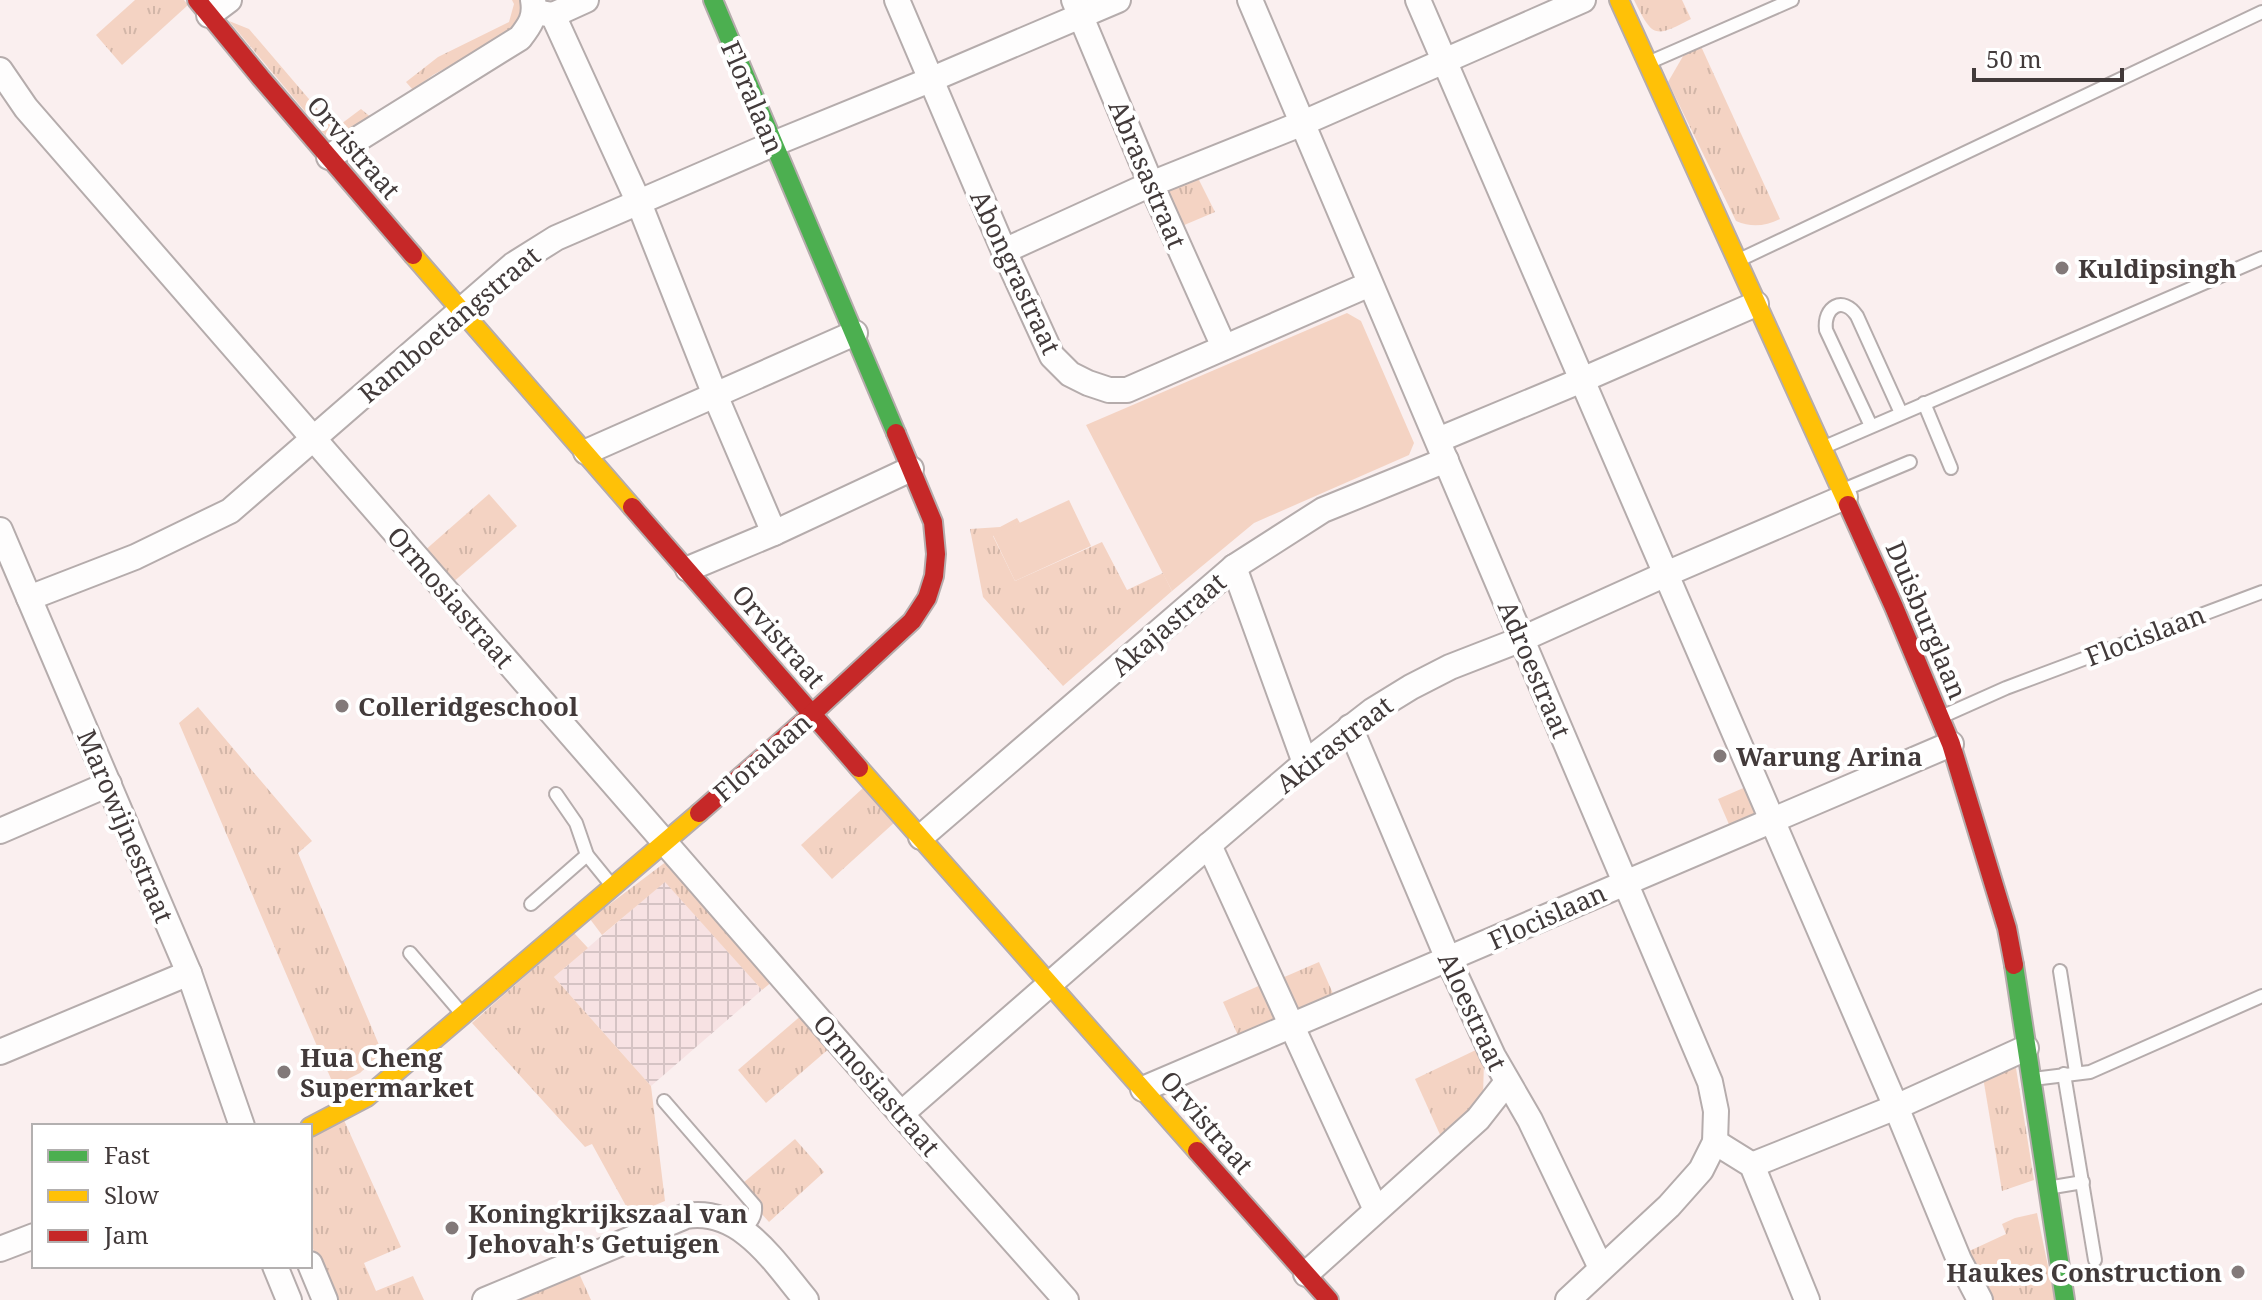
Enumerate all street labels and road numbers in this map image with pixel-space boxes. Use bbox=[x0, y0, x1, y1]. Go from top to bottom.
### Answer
street label: Floralaan bbox=[713, 35, 793, 159]
street label: Orvistraat bbox=[299, 88, 409, 206]
street label: Abrasastraat bbox=[1101, 94, 1195, 254]
street label: Abongrastraat bbox=[962, 184, 1070, 360]
street label: Ramboetangstraat bbox=[351, 237, 547, 411]
street label: Ormosiastraat bbox=[379, 518, 523, 676]
street label: Duisburglaan bbox=[1878, 536, 1977, 705]
street label: Akajastraat bbox=[1103, 564, 1233, 684]
street label: Orvistraat bbox=[724, 577, 834, 695]
street label: Adroestraat bbox=[1490, 595, 1580, 743]
street label: Flocislaan bbox=[2080, 596, 2210, 674]
street label: Akirastraat bbox=[1268, 687, 1400, 801]
street label: Floralaan bbox=[705, 704, 819, 810]
street label: Marowijnestraat bbox=[69, 724, 183, 928]
street label: Flocislaan bbox=[1482, 874, 1612, 958]
street label: Aloestraat bbox=[1430, 946, 1516, 1076]
street label: Ormosiastraat bbox=[805, 1006, 949, 1164]
street label: Orvistraat bbox=[1152, 1063, 1262, 1181]

